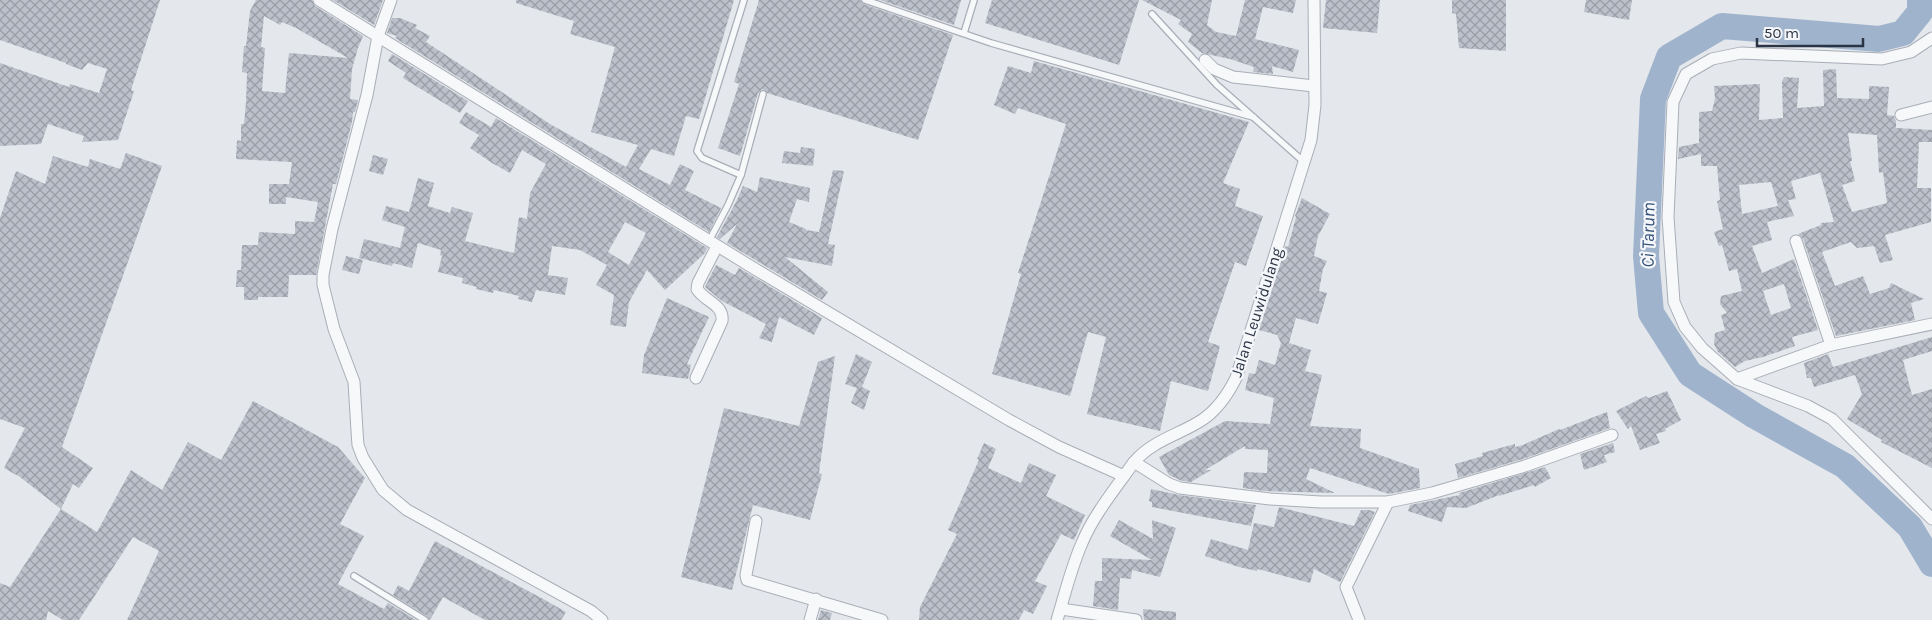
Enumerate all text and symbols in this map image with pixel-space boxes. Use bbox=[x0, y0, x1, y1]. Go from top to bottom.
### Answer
scale bar bbox=[1757, 15, 1863, 47]
text: 50 m bbox=[1764, 24, 1799, 42]
water label: Ci Tarum bbox=[1636, 202, 1660, 268]
street label: Jalan Leuwidulang bbox=[1227, 245, 1286, 379]

